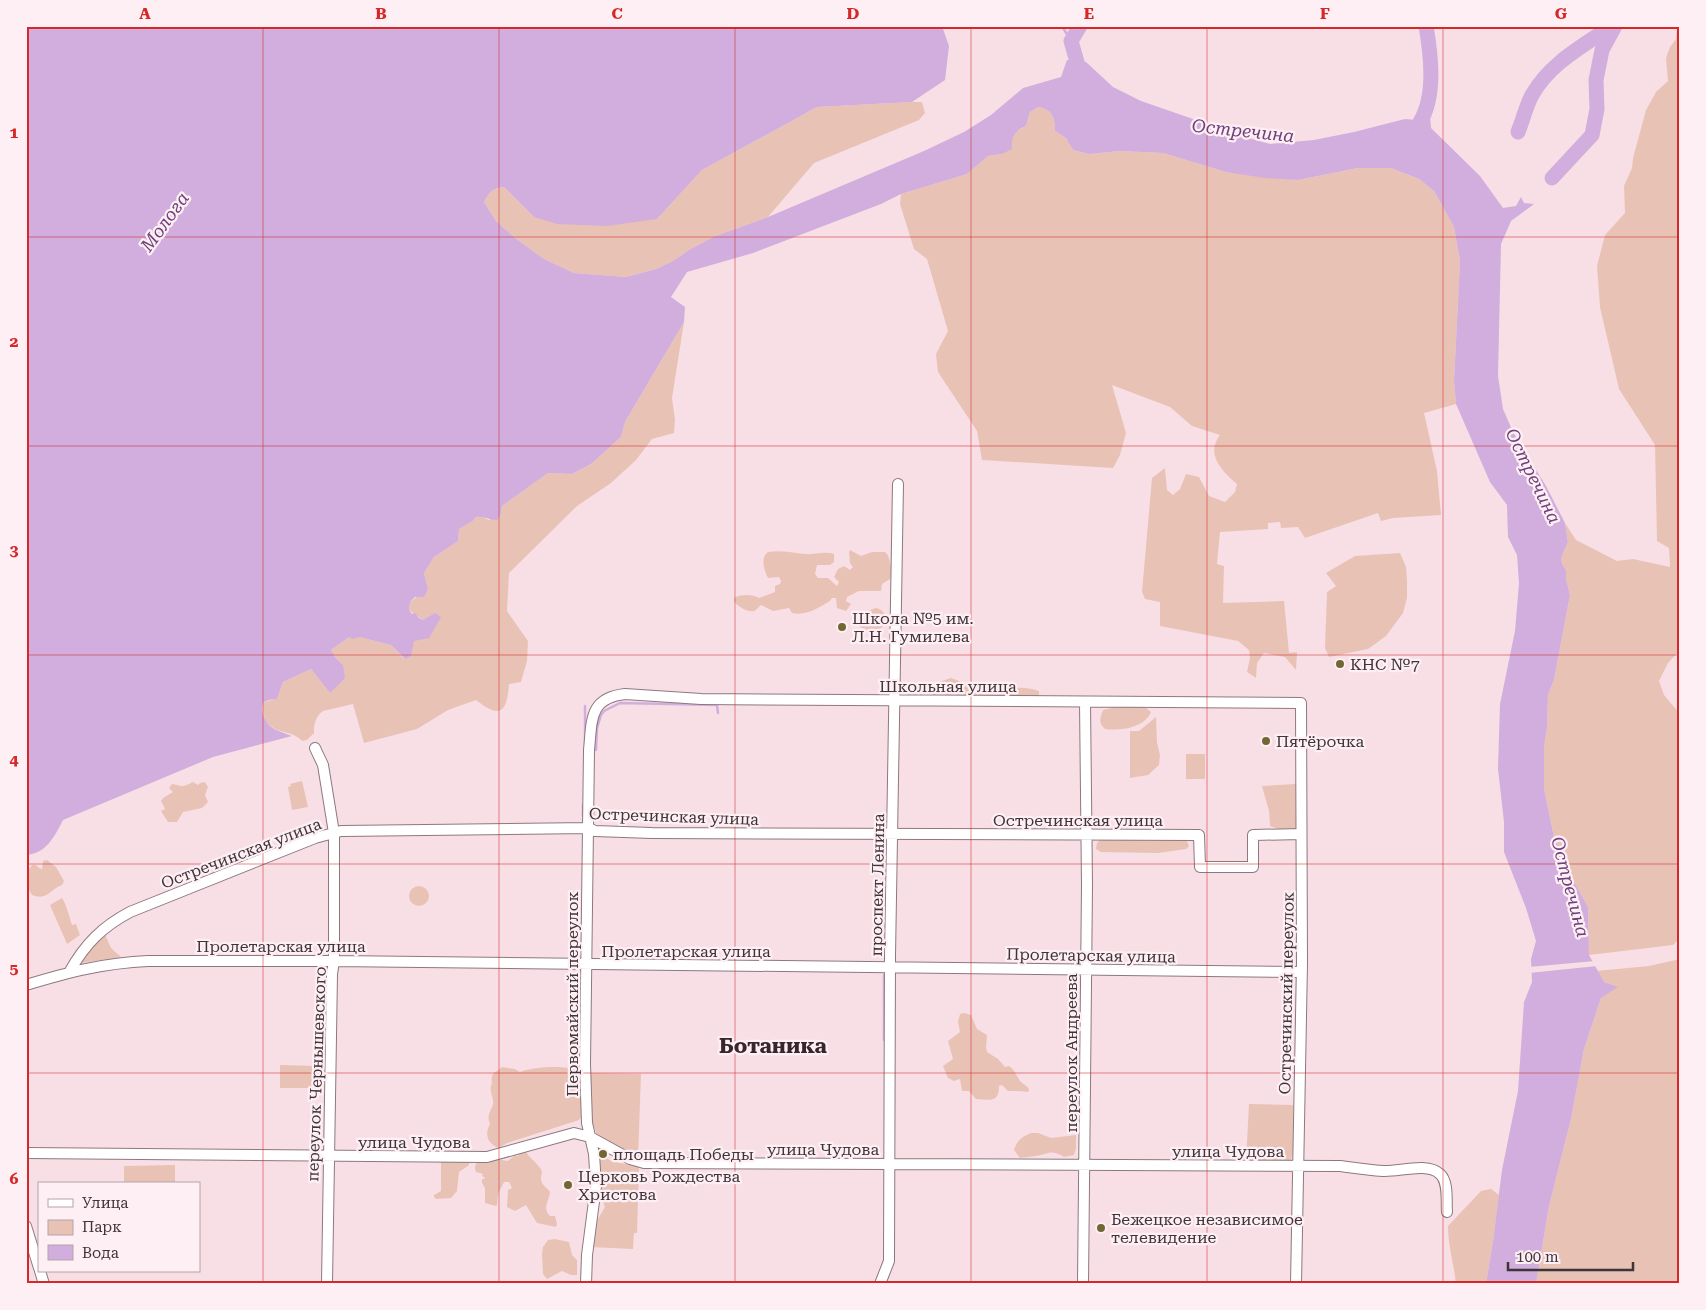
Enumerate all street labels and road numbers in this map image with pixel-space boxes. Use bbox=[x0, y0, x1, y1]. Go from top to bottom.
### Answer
street label: Школьная улица bbox=[879, 677, 1017, 696]
street label: Остречинская улица bbox=[589, 804, 760, 829]
street label: Остречинская улица bbox=[993, 811, 1163, 830]
street label: проспект Ленина bbox=[867, 813, 888, 957]
street label: Остречинская улица bbox=[158, 814, 324, 893]
street label: Первомайский переулок bbox=[563, 891, 582, 1097]
street label: Остречинский переулок bbox=[1275, 892, 1298, 1094]
street label: Пролетарская улица bbox=[196, 937, 366, 956]
street label: Пролетарская улица bbox=[601, 942, 771, 961]
street label: Пролетарская улица bbox=[1006, 945, 1176, 966]
street label: переулок Чернышевского bbox=[303, 966, 330, 1182]
street label: переулок Андреева bbox=[1062, 973, 1081, 1132]
street label: улица Чудова bbox=[358, 1133, 470, 1152]
street label: улица Чудова bbox=[767, 1140, 879, 1159]
street label: улица Чудова bbox=[1172, 1142, 1284, 1161]

